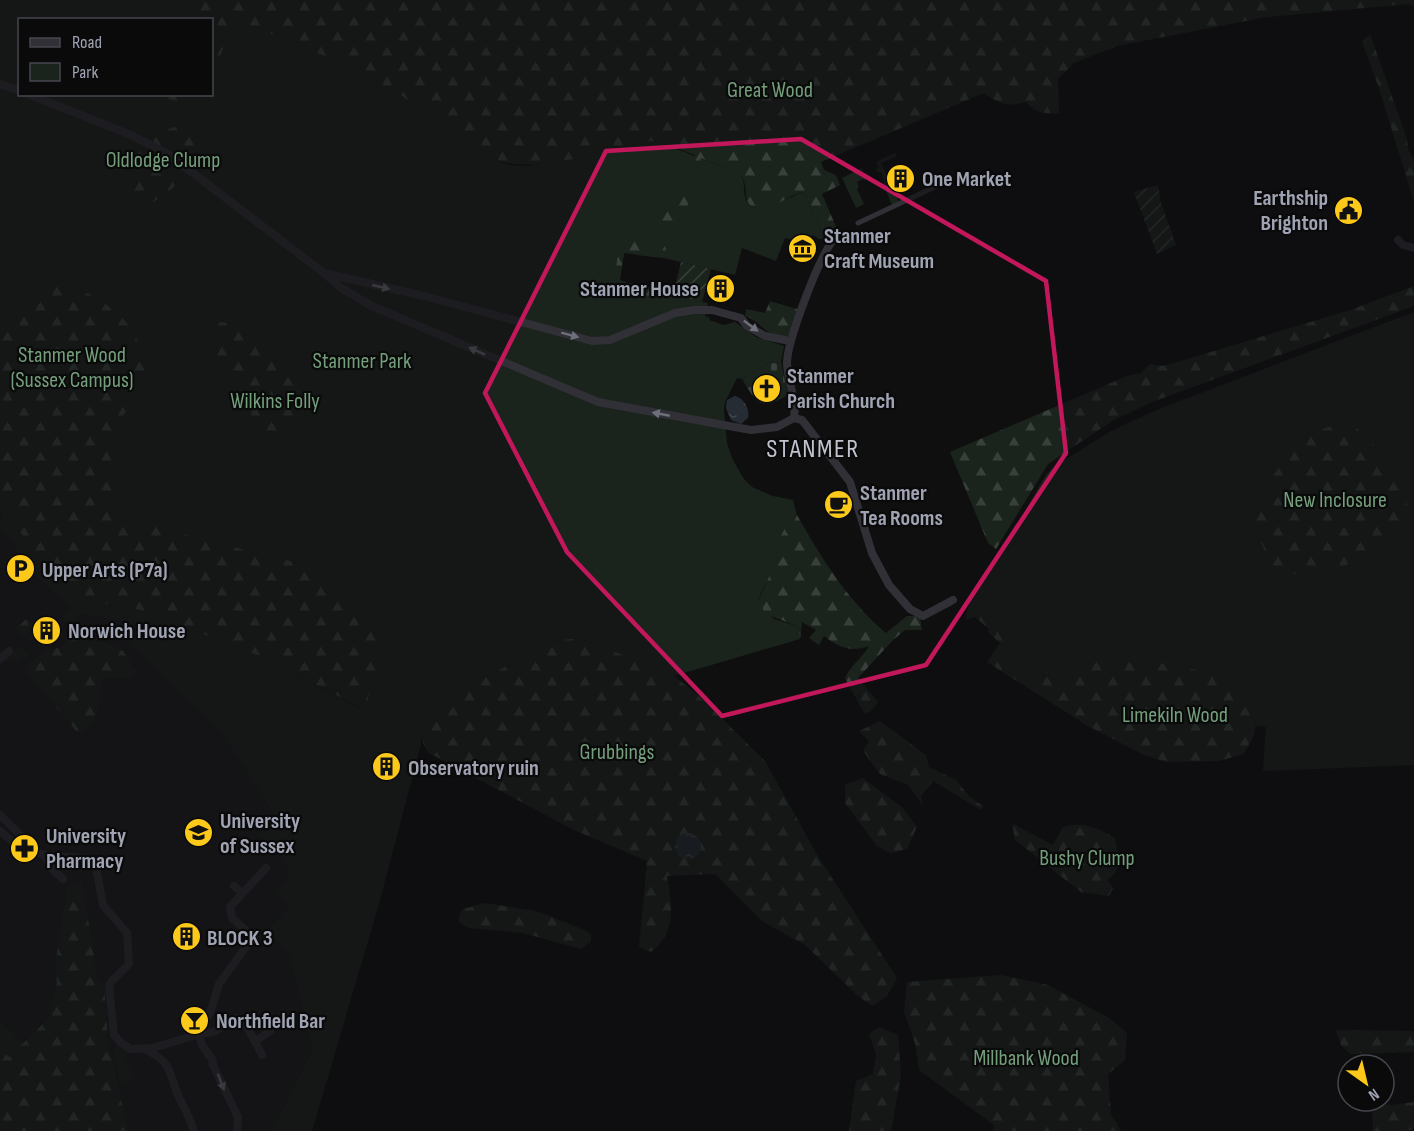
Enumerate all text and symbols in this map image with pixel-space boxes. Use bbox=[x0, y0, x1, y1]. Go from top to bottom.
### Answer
legend bbox=[18, 18, 213, 96]
text: Road bbox=[72, 32, 102, 53]
text: Park bbox=[72, 62, 98, 83]
park label: Great Wood bbox=[727, 77, 813, 104]
park label: Oldlodge Clump bbox=[106, 147, 220, 174]
building icon: One Market bbox=[885, 162, 917, 194]
place label: One Market bbox=[922, 166, 1011, 193]
place label: Earthship Brighton bbox=[1253, 185, 1328, 237]
public building icon: Earthship Brighton bbox=[1333, 194, 1365, 226]
place label: Stanmer Craft Museum bbox=[824, 223, 934, 275]
museum icon: Stanmer Craft Museum bbox=[787, 232, 819, 264]
building icon: Stanmer House bbox=[704, 272, 736, 304]
place label: Stanmer House bbox=[580, 276, 699, 303]
one-way arrow bbox=[372, 282, 390, 292]
one-way arrow bbox=[743, 320, 759, 333]
one-way arrow bbox=[561, 331, 579, 340]
park label: Stanmer Wood (Sussex Campus) bbox=[10, 342, 134, 394]
one-way arrow bbox=[469, 346, 486, 355]
park label: Stanmer Park bbox=[313, 348, 412, 375]
place label: Stanmer Parish Church bbox=[787, 363, 895, 415]
church icon: Stanmer Parish Church bbox=[750, 372, 782, 404]
park label: Wilkins Folly bbox=[230, 388, 320, 415]
one-way arrow bbox=[651, 409, 670, 418]
district label: STANMER bbox=[766, 434, 860, 465]
place label: Stanmer Tea Rooms bbox=[860, 480, 943, 532]
park label: New Inclosure bbox=[1283, 487, 1387, 514]
cafe icon: Stanmer Tea Rooms bbox=[823, 489, 855, 521]
parking icon: Upper Arts (P7a) bbox=[5, 553, 37, 585]
place label: Upper Arts (P7a) bbox=[42, 557, 168, 584]
building icon: Norwich House bbox=[31, 614, 63, 646]
place label: Norwich House bbox=[68, 618, 186, 645]
park label: Limekiln Wood bbox=[1122, 702, 1228, 729]
park label: Grubbings bbox=[580, 739, 655, 766]
building icon: Observatory ruin bbox=[371, 751, 403, 783]
place label: Observatory ruin bbox=[408, 755, 539, 782]
place label: University of Sussex bbox=[220, 808, 300, 860]
school or university icon: University of Sussex bbox=[183, 817, 215, 849]
place label: University Pharmacy bbox=[46, 823, 126, 875]
pharmacy icon: University Pharmacy bbox=[9, 832, 41, 864]
park label: Bushy Clump bbox=[1039, 845, 1135, 872]
building icon: BLOCK 3 bbox=[170, 921, 202, 953]
place label: BLOCK 3 bbox=[207, 925, 273, 952]
bar icon: Northfield Bar bbox=[179, 1004, 211, 1036]
place label: Northfield Bar bbox=[216, 1008, 325, 1035]
park label: Millbank Wood bbox=[973, 1045, 1079, 1072]
north arrow bbox=[1336, 1053, 1396, 1113]
one-way arrow bbox=[217, 1073, 226, 1091]
text: N bbox=[1365, 1084, 1382, 1104]

